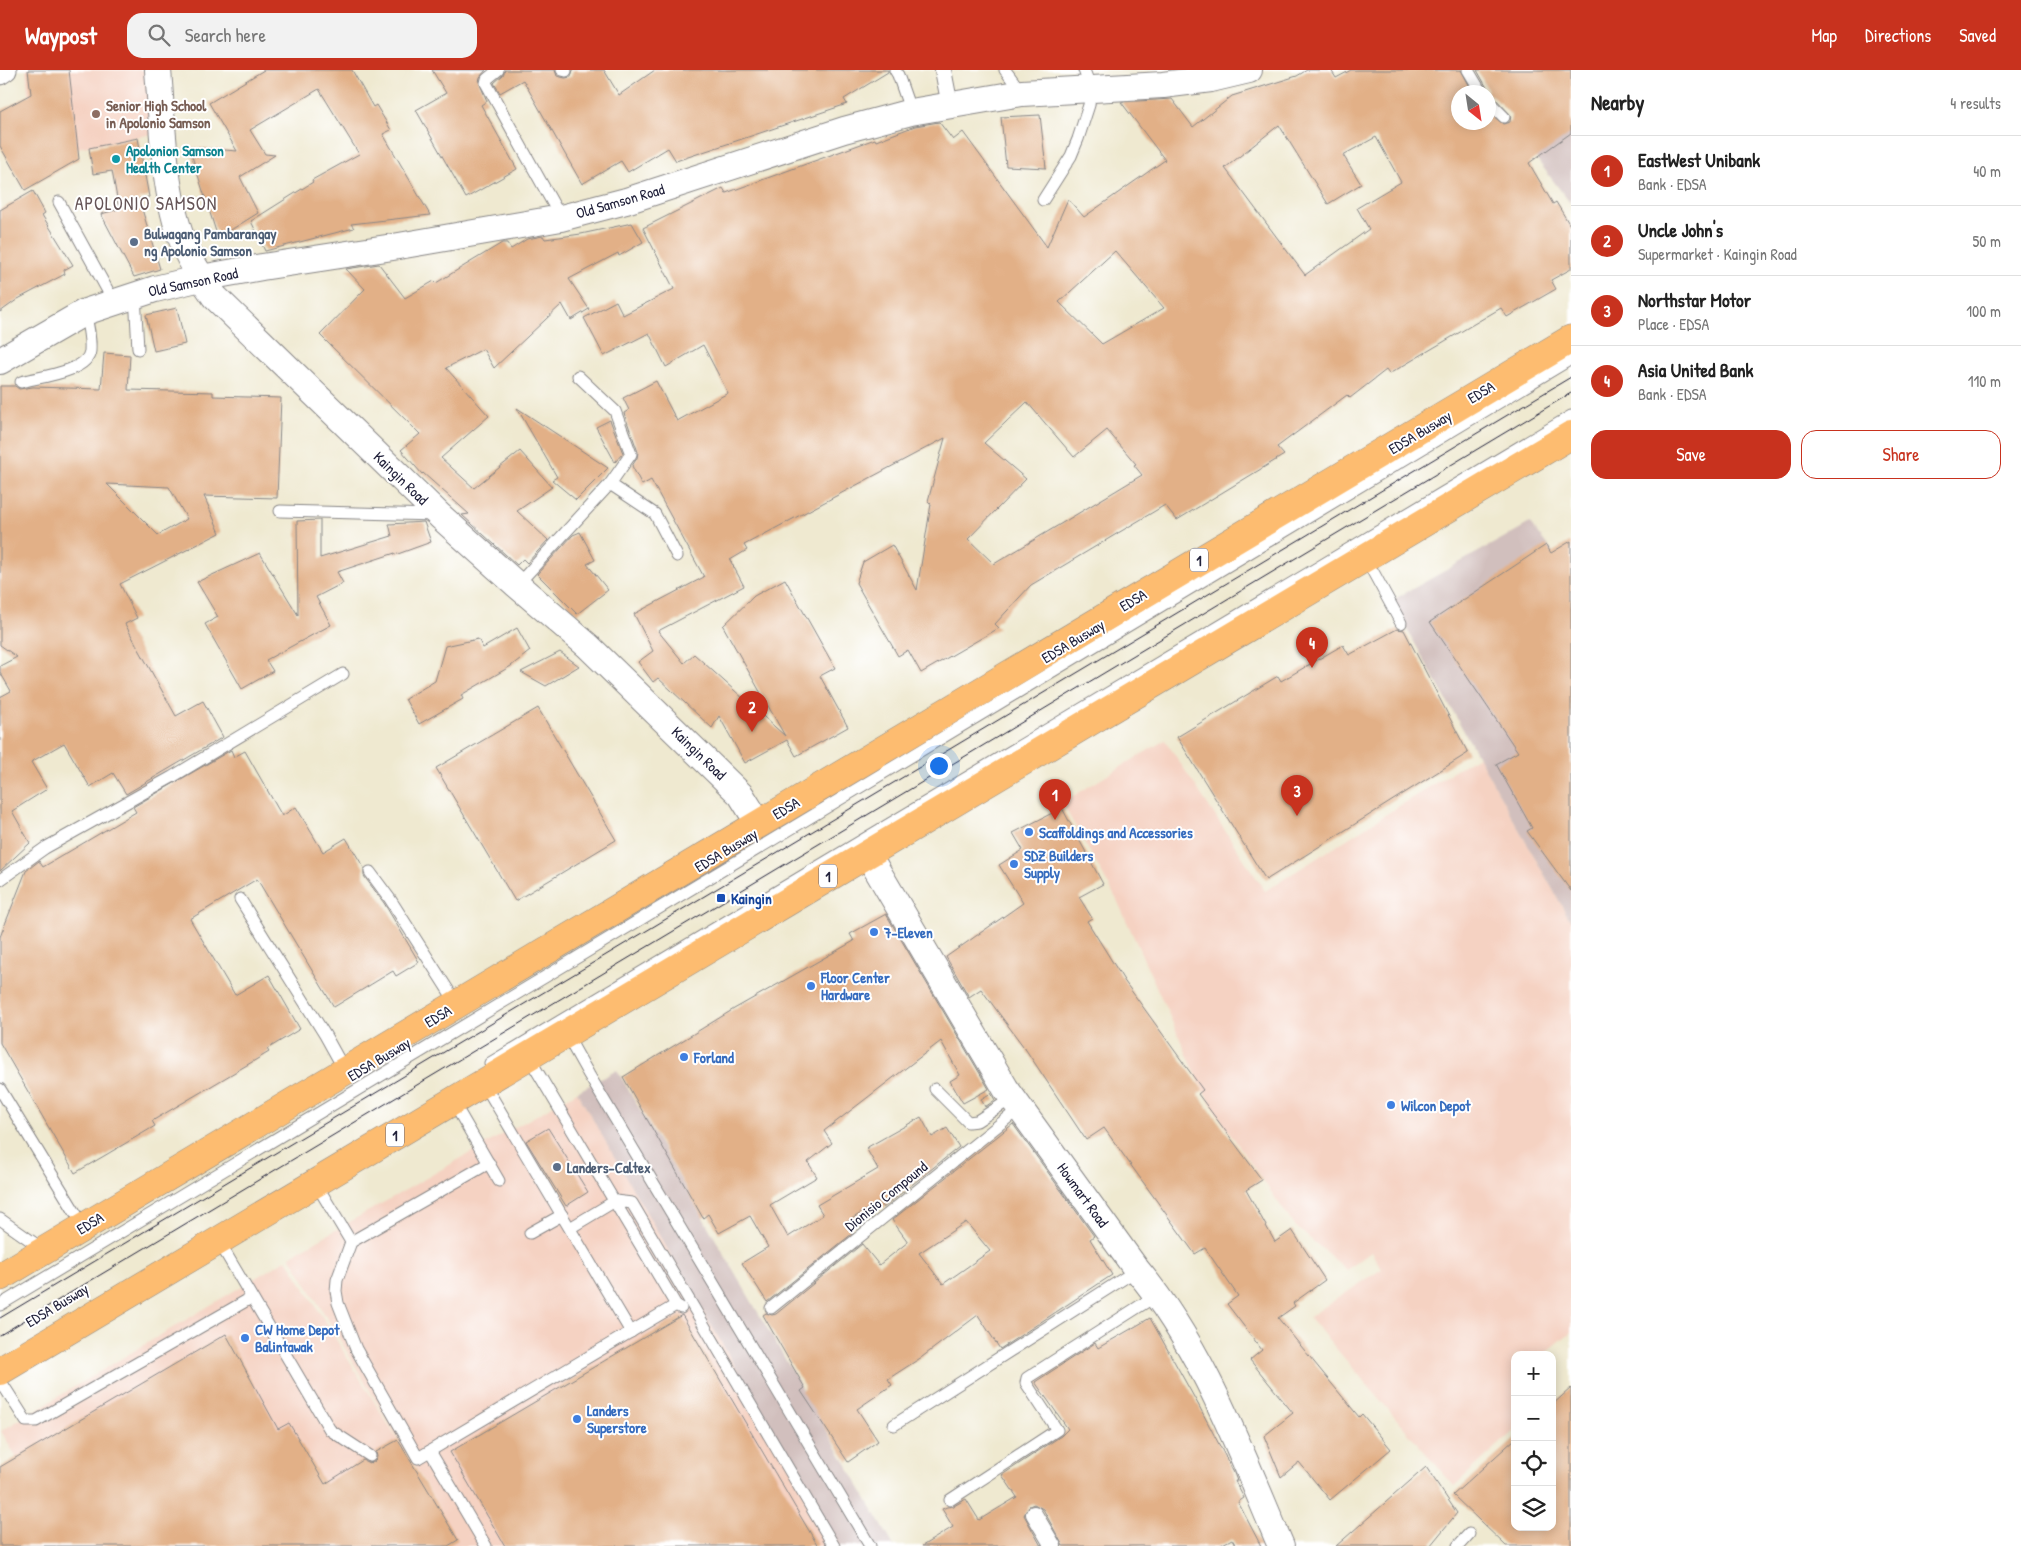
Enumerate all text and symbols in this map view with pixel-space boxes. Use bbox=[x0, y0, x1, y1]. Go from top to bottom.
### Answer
search box bbox=[127, 13, 477, 58]
text: Waypost bbox=[25, 19, 97, 51]
icon: search bbox=[145, 21, 173, 49]
text: Search here bbox=[185, 22, 266, 48]
text: Map bbox=[1812, 23, 1837, 48]
text: Directions bbox=[1865, 23, 1931, 48]
text: Saved bbox=[1959, 23, 1996, 48]
north arrow bbox=[1451, 85, 1496, 130]
text: Nearby bbox=[1591, 88, 1644, 117]
text: 4 results bbox=[1950, 92, 2001, 114]
place label: Senior High School in Apolonio Samson bbox=[106, 95, 211, 134]
marker: Senior High School in Apolonio Samson bbox=[90, 108, 102, 120]
place label: Apolonion Samson Health Center bbox=[126, 140, 224, 178]
text: EastWest Unibank bbox=[1638, 147, 1760, 173]
marker: Apolonion Samson Health Center bbox=[110, 153, 122, 165]
text: 1 bbox=[1604, 160, 1610, 182]
text: 40 m bbox=[1973, 160, 2001, 182]
text: Bank · EDSA bbox=[1638, 173, 1707, 195]
street label: Old Samson Road bbox=[573, 178, 667, 224]
district label: APOLONIO SAMSON bbox=[75, 191, 217, 216]
text: Uncle John's bbox=[1638, 217, 1723, 243]
place label: Bulwagang Pambarangay ng Apolonio Samson bbox=[144, 223, 277, 262]
text: 2 bbox=[1603, 230, 1611, 252]
text: 50 m bbox=[1973, 230, 2001, 252]
marker: Bulwagang Pambarangay ng Apolonio Samson bbox=[128, 236, 140, 248]
text: Supermarket · Kaingin Road bbox=[1638, 243, 1797, 265]
street label: Old Samson Road bbox=[146, 262, 240, 302]
text: Northstar Motor bbox=[1638, 287, 1751, 313]
text: 3 bbox=[1603, 300, 1611, 322]
text: 100 m bbox=[1966, 300, 2001, 322]
text: Place · EDSA bbox=[1638, 313, 1709, 335]
text: Asia United Bank bbox=[1638, 357, 1753, 383]
text: 4 bbox=[1604, 370, 1610, 392]
text: 110 m bbox=[1968, 370, 2001, 392]
street label: EDSA bbox=[1464, 375, 1499, 408]
text: Bank · EDSA bbox=[1638, 383, 1707, 405]
street label: EDSA Busway bbox=[1385, 405, 1455, 459]
button: Save bbox=[1591, 430, 1791, 479]
button: Share bbox=[1801, 430, 2001, 479]
street label: Kaingin Road bbox=[369, 447, 433, 510]
road number: 1 bbox=[1190, 548, 1208, 572]
street label: EDSA bbox=[1116, 583, 1151, 616]
street label: EDSA Busway bbox=[1038, 614, 1108, 668]
pin: 4 bbox=[1296, 627, 1328, 668]
pin: 2 bbox=[736, 691, 768, 732]
street label: Kaingin Road bbox=[667, 722, 731, 785]
your location bbox=[926, 753, 952, 779]
pin: 3 bbox=[1281, 775, 1313, 816]
pin: 1 bbox=[1039, 779, 1071, 820]
street label: EDSA bbox=[769, 791, 804, 824]
place label: Scaffoldings and Accessories bbox=[1039, 822, 1193, 844]
street label: EDSA Busway bbox=[691, 823, 761, 877]
marker: Scaffoldings and Accessories bbox=[1023, 826, 1035, 838]
place label: SDZ Builders Supply bbox=[1024, 845, 1094, 884]
marker: SDZ Builders Supply bbox=[1008, 858, 1020, 870]
road number: 1 bbox=[819, 864, 837, 888]
place label: Kaingin bbox=[731, 888, 772, 910]
marker: Kaingin bbox=[715, 892, 727, 904]
place label: 7-Eleven bbox=[883, 922, 933, 943]
marker: 7-Eleven bbox=[868, 926, 880, 938]
place label: Floor Center Hardware bbox=[820, 967, 890, 1005]
marker: Floor Center Hardware bbox=[805, 980, 817, 992]
street label: EDSA bbox=[421, 999, 456, 1032]
street label: EDSA Busway bbox=[344, 1032, 414, 1086]
place label: Forland bbox=[693, 1047, 734, 1068]
marker: Forland bbox=[678, 1051, 690, 1063]
place label: Wilcon Depot bbox=[1401, 1095, 1471, 1117]
marker: Wilcon Depot bbox=[1385, 1099, 1397, 1111]
road number: 1 bbox=[386, 1124, 404, 1146]
street label: Dionisio Compound bbox=[840, 1156, 932, 1236]
place label: Landers-Caltex bbox=[567, 1157, 651, 1178]
street label: Howmart Road bbox=[1052, 1158, 1114, 1232]
marker: Landers-Caltex bbox=[551, 1161, 563, 1173]
street label: EDSA bbox=[73, 1206, 108, 1239]
street label: EDSA Busway bbox=[22, 1278, 92, 1332]
place label: CW Home Depot Balintawak bbox=[255, 1319, 340, 1357]
marker: CW Home Depot Balintawak bbox=[239, 1332, 251, 1344]
map controls bbox=[1511, 1351, 1556, 1531]
button: + bbox=[1511, 1351, 1556, 1396]
button: − bbox=[1511, 1396, 1556, 1441]
place label: Landers Superstore bbox=[587, 1400, 647, 1439]
marker: Landers Superstore bbox=[571, 1413, 583, 1425]
button: locate bbox=[1511, 1441, 1556, 1486]
button: layers bbox=[1511, 1486, 1556, 1531]

